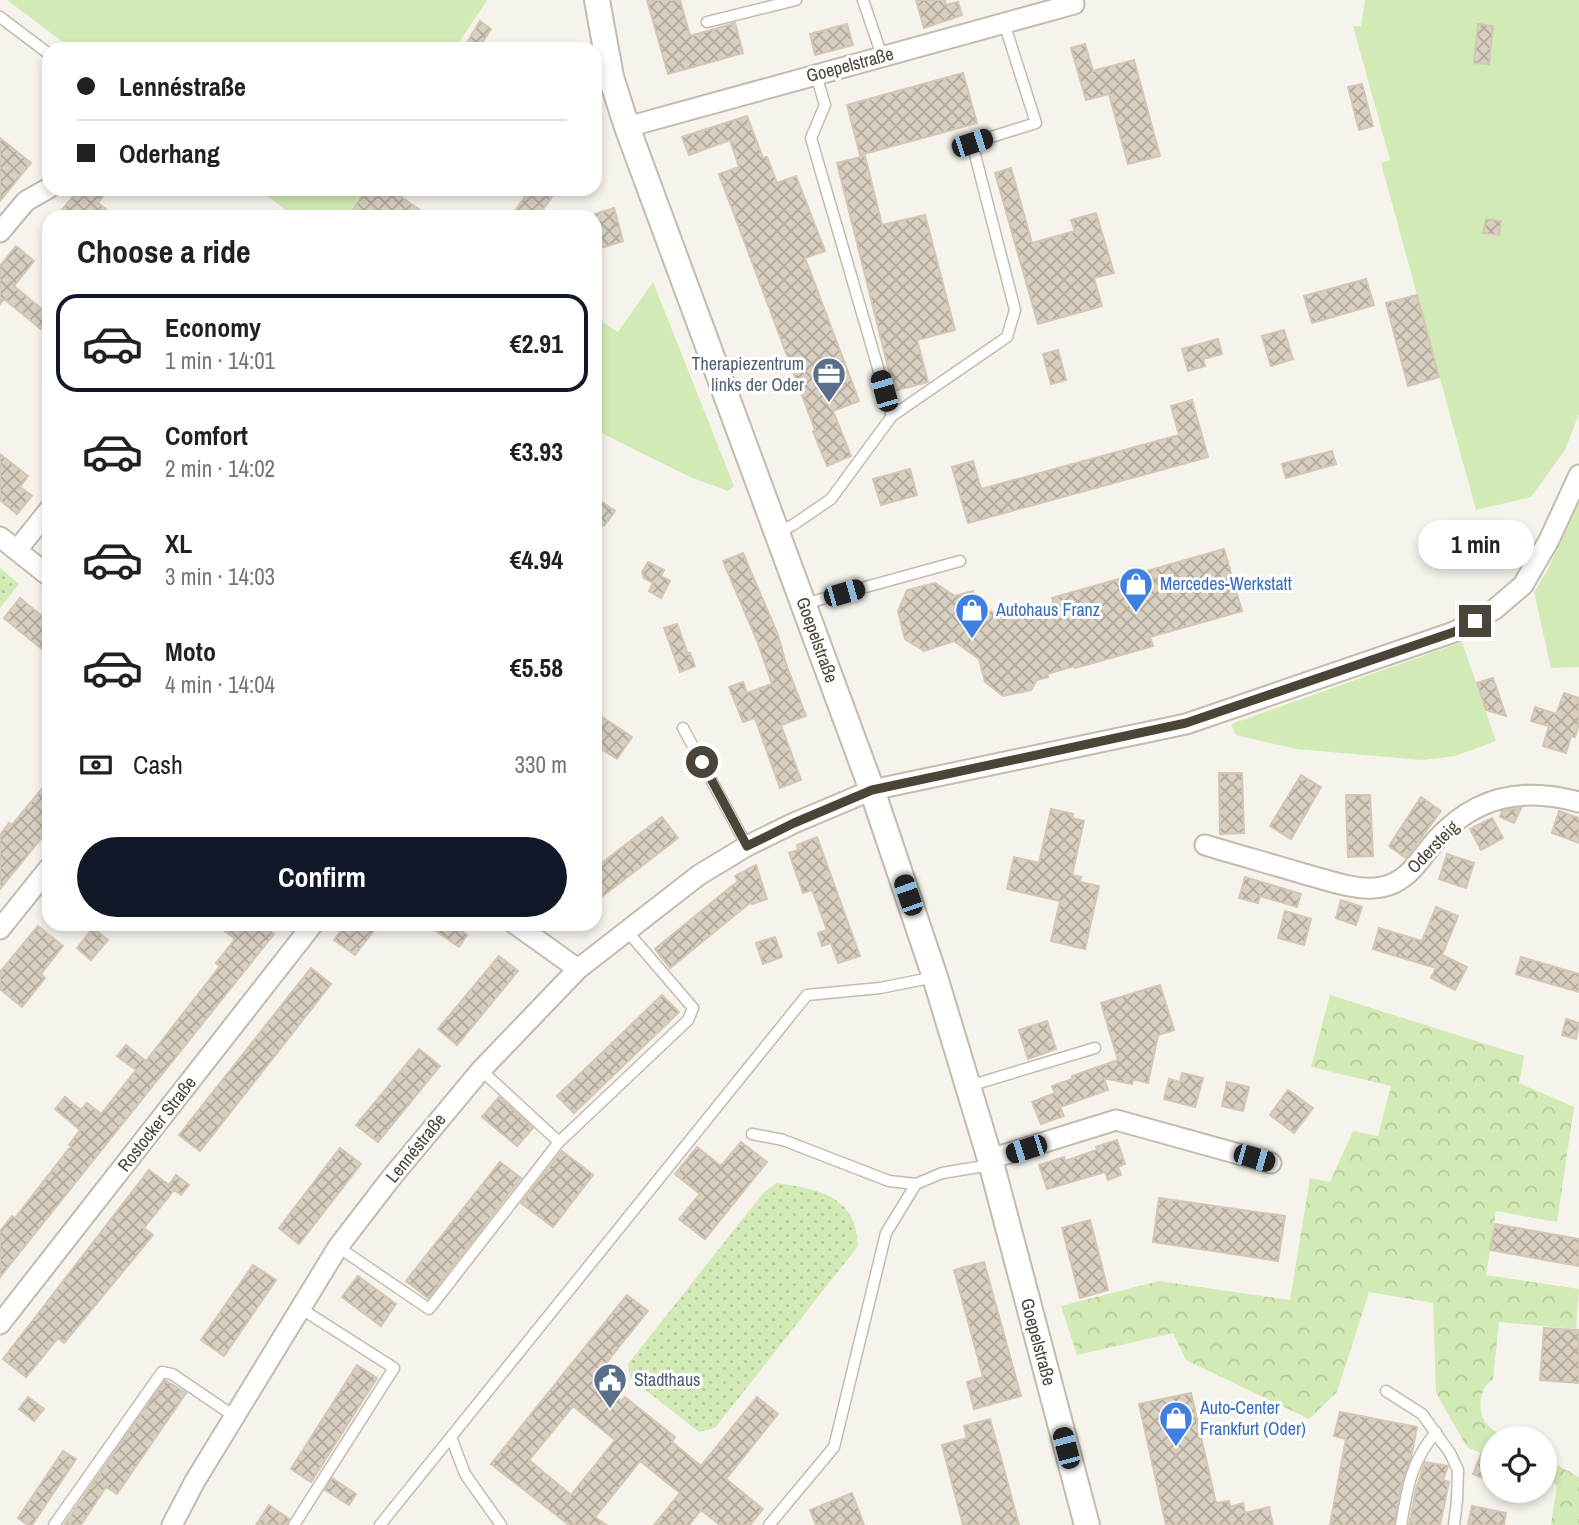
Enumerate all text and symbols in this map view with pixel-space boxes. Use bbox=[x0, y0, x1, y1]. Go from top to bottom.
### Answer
street label: Goepelstraße bbox=[803, 41, 896, 88]
text: Lennéstraße bbox=[119, 69, 246, 104]
car bbox=[949, 127, 996, 159]
text: Oderhang bbox=[119, 136, 220, 171]
text: Choose a ride bbox=[77, 230, 251, 273]
text: Economy bbox=[165, 310, 261, 345]
icon: car bbox=[81, 312, 144, 375]
text: €2.91 bbox=[510, 326, 563, 361]
text: 1 min · 14:01 bbox=[165, 345, 275, 376]
place label: Therapiezentrum links der Oder bbox=[692, 351, 804, 397]
office icon: Therapiezentrum links der Oder bbox=[810, 355, 848, 404]
car bbox=[869, 368, 900, 414]
text: Comfort bbox=[165, 418, 248, 453]
icon: car bbox=[81, 420, 144, 483]
text: €3.93 bbox=[510, 434, 563, 469]
text: 2 min · 14:02 bbox=[165, 453, 275, 484]
callout: 1 min bbox=[1417, 520, 1533, 568]
text: XL bbox=[165, 526, 192, 561]
icon: car bbox=[81, 528, 144, 591]
text: 1 min bbox=[1451, 529, 1501, 560]
text: €4.94 bbox=[510, 542, 563, 577]
text: 3 min · 14:03 bbox=[165, 561, 275, 592]
shop icon: Mercedes-Werkstatt bbox=[1117, 565, 1155, 614]
place label: Mercedes-Werkstatt bbox=[1160, 571, 1292, 596]
car bbox=[821, 577, 868, 609]
shop icon: Autohaus Franz bbox=[953, 591, 991, 640]
street label: Goepelstraße bbox=[790, 594, 845, 686]
place label: Autohaus Franz bbox=[995, 597, 1100, 622]
route end bbox=[1459, 605, 1491, 637]
text: Moto bbox=[165, 634, 216, 669]
icon: car bbox=[81, 636, 144, 699]
text: €5.58 bbox=[510, 650, 563, 685]
text: 4 min · 14:04 bbox=[165, 669, 275, 700]
icon: cash bbox=[77, 746, 115, 784]
route start bbox=[686, 746, 718, 778]
text: Cash bbox=[133, 747, 183, 782]
text: 330 m bbox=[515, 749, 567, 780]
street label: Odersteig bbox=[1401, 814, 1465, 879]
button: Confirm bbox=[77, 837, 567, 917]
car bbox=[892, 872, 925, 918]
street label: Rostocker Straße bbox=[111, 1071, 202, 1177]
street label: Lennéstraße bbox=[380, 1108, 451, 1188]
car bbox=[1003, 1133, 1050, 1165]
car bbox=[1231, 1142, 1278, 1174]
street label: Goepelstraße bbox=[1015, 1295, 1062, 1388]
public building icon: Stadthaus bbox=[591, 1361, 629, 1410]
place label: Stadthaus bbox=[634, 1367, 700, 1392]
place label: Auto-Center Frankfurt (Oder) bbox=[1199, 1395, 1306, 1441]
shop icon: Auto-Center Frankfurt (Oder) bbox=[1157, 1399, 1195, 1448]
car bbox=[1051, 1425, 1082, 1471]
map controls bbox=[1480, 1426, 1557, 1503]
button: locate bbox=[1480, 1426, 1557, 1503]

